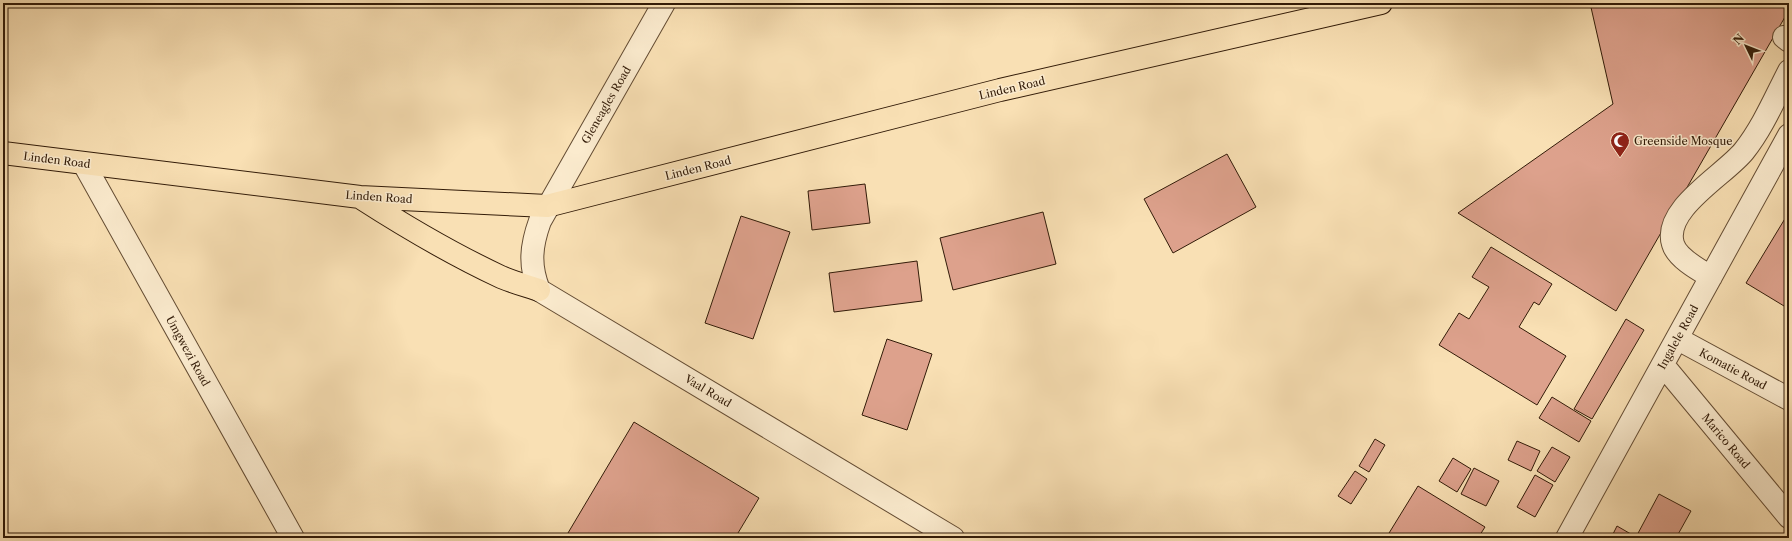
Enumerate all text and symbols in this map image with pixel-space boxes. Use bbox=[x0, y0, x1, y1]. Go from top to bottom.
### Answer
north arrow bbox=[1726, 26, 1766, 66]
text: N bbox=[1730, 31, 1747, 47]
street label: Gleneagles Road bbox=[578, 63, 634, 146]
street label: Linden Road bbox=[978, 74, 1047, 102]
mosque icon: Greenside Mosque bbox=[1609, 130, 1631, 158]
place label: Greenside Mosque bbox=[1634, 134, 1732, 148]
street label: Linden Road bbox=[23, 149, 92, 171]
street label: Linden Road bbox=[664, 153, 733, 183]
street label: Linden Road bbox=[345, 188, 413, 206]
street label: Ingalele Road bbox=[1655, 302, 1702, 372]
street label: Umgwezi Road bbox=[163, 313, 213, 389]
street label: Komatie Road bbox=[1697, 345, 1769, 393]
street label: Vaal Road bbox=[681, 371, 734, 411]
street label: Marico Road bbox=[1699, 411, 1753, 472]

